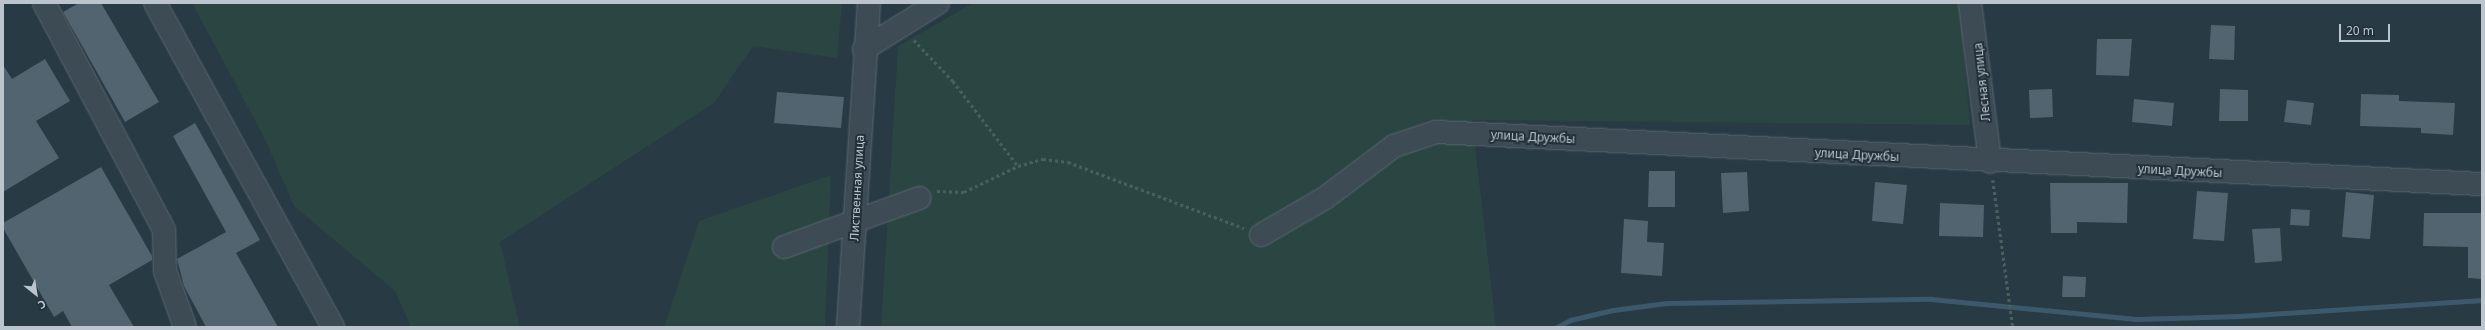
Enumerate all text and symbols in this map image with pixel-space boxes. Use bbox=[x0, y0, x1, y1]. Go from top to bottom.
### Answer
scale bar bbox=[2341, 16, 2392, 42]
text: 20 m bbox=[2346, 22, 2374, 39]
street label: Лесная улица bbox=[1971, 42, 1993, 122]
street label: улица Дружбы bbox=[1491, 128, 1575, 146]
street label: Лиственная улица bbox=[847, 135, 867, 241]
street label: улица Дружбы bbox=[1815, 146, 1899, 164]
street label: улица Дружбы bbox=[2138, 162, 2222, 180]
north arrow bbox=[16, 274, 56, 314]
text: С bbox=[35, 297, 49, 313]

